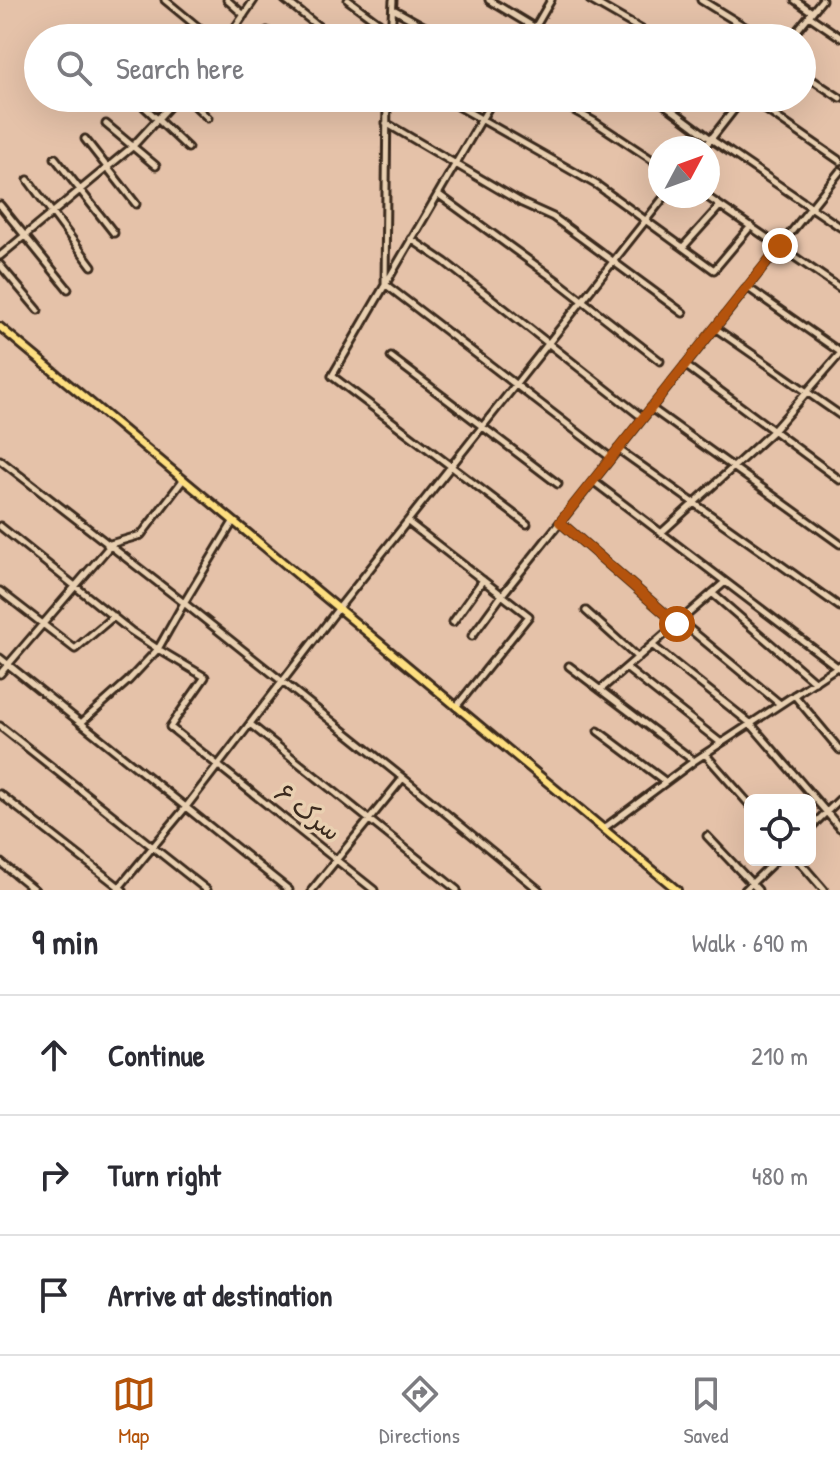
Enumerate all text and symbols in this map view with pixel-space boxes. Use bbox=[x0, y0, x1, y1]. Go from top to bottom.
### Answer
search box bbox=[24, 24, 816, 112]
icon: search bbox=[52, 46, 96, 90]
text: Search here bbox=[116, 48, 244, 88]
north arrow bbox=[648, 136, 720, 208]
route end bbox=[762, 228, 798, 264]
route start bbox=[659, 606, 695, 642]
street label: سرک ۶ bbox=[268, 775, 349, 849]
map controls bbox=[744, 794, 816, 866]
button: locate bbox=[744, 794, 816, 866]
text: 9 min bbox=[32, 919, 98, 965]
text: Walk · 690 m bbox=[692, 925, 808, 960]
icon: ahead bbox=[32, 1033, 76, 1077]
text: Continue bbox=[108, 1035, 205, 1075]
text: 210 m bbox=[751, 1038, 808, 1073]
icon: right bbox=[32, 1153, 76, 1197]
text: Turn right bbox=[108, 1155, 221, 1195]
text: 480 m bbox=[752, 1158, 808, 1193]
icon: arrive bbox=[32, 1273, 76, 1317]
text: Arrive at destination bbox=[108, 1275, 333, 1315]
tab: Map bbox=[112, 1372, 156, 1450]
tab: Directions bbox=[379, 1372, 460, 1450]
tab: Saved bbox=[683, 1372, 728, 1450]

